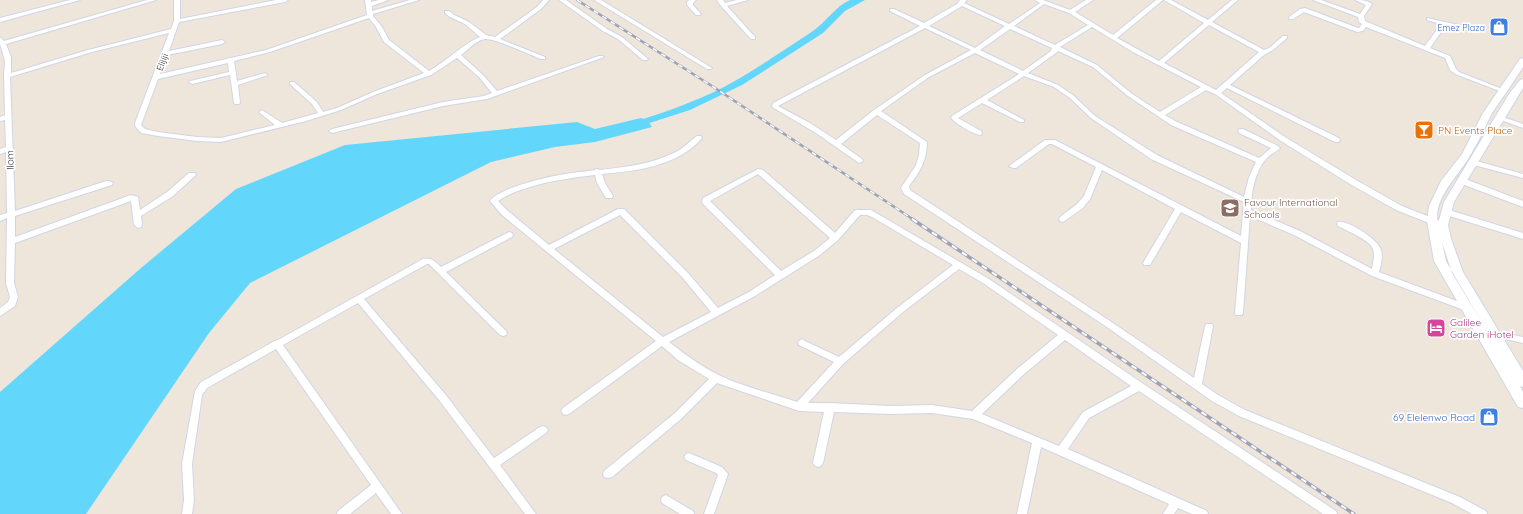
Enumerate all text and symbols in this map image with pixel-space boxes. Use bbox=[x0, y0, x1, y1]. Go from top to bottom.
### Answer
shop icon: Emez Plaza bbox=[1488, 16, 1510, 38]
place label: Emez Plaza bbox=[1437, 22, 1485, 33]
street label: Elijiji bbox=[154, 52, 170, 72]
bar icon: PN Events Place bbox=[1413, 119, 1435, 141]
place label: PN Events Place bbox=[1438, 124, 1513, 137]
street label: Ilom bbox=[3, 150, 17, 170]
place label: Favour International Schools bbox=[1244, 196, 1338, 221]
school or university icon: Favour International Schools bbox=[1219, 197, 1241, 219]
place label: Galilee Garden iHotel bbox=[1450, 316, 1514, 341]
hotel icon: Galilee Garden iHotel bbox=[1425, 317, 1447, 339]
shop icon: 69 Elelenwo Road bbox=[1478, 406, 1500, 428]
place label: 69 Elelenwo Road bbox=[1393, 411, 1475, 424]

